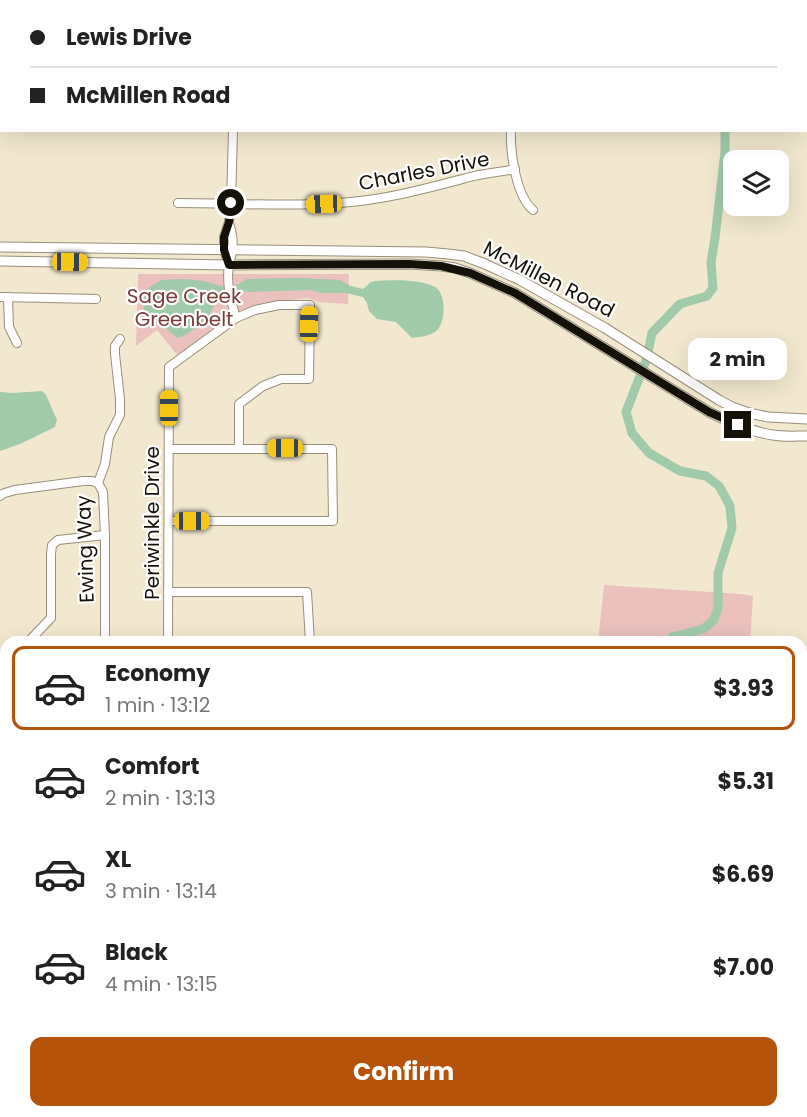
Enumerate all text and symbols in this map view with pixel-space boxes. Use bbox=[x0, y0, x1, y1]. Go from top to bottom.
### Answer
text: Lewis Drive bbox=[66, 22, 192, 53]
text: McMillen Road bbox=[66, 80, 230, 111]
street label: Charles Drive bbox=[356, 145, 492, 197]
map controls bbox=[723, 150, 789, 216]
button: layers bbox=[723, 150, 789, 216]
route start bbox=[217, 189, 244, 216]
car bbox=[306, 194, 342, 214]
street label: McMillen Road bbox=[479, 234, 619, 324]
car bbox=[52, 253, 88, 271]
park label: Sage Creek Greenbelt bbox=[127, 282, 242, 333]
car bbox=[300, 306, 318, 342]
callout: 2 min bbox=[688, 338, 788, 380]
text: 2 min bbox=[709, 345, 766, 373]
car bbox=[160, 390, 178, 426]
route end bbox=[724, 411, 751, 438]
car bbox=[267, 439, 303, 457]
street label: Periwinkle Drive bbox=[138, 446, 166, 600]
street label: Ewing Way bbox=[69, 495, 101, 603]
car bbox=[174, 512, 210, 530]
text: Economy bbox=[105, 658, 210, 689]
icon: car bbox=[33, 661, 87, 715]
text: $3.93 bbox=[713, 673, 774, 704]
text: 1 min · 13:12 bbox=[105, 691, 210, 719]
text: Comfort bbox=[105, 751, 199, 782]
icon: car bbox=[33, 754, 87, 808]
text: $5.31 bbox=[717, 766, 774, 797]
text: 2 min · 13:13 bbox=[105, 784, 216, 812]
text: XL bbox=[105, 844, 131, 875]
icon: car bbox=[33, 847, 87, 901]
text: $6.69 bbox=[712, 859, 774, 890]
text: 3 min · 13:14 bbox=[105, 877, 217, 905]
text: Black bbox=[105, 937, 168, 968]
icon: car bbox=[33, 940, 87, 994]
text: $7.00 bbox=[713, 952, 774, 983]
text: 4 min · 13:15 bbox=[105, 970, 218, 998]
button: Confirm bbox=[30, 1037, 777, 1106]

